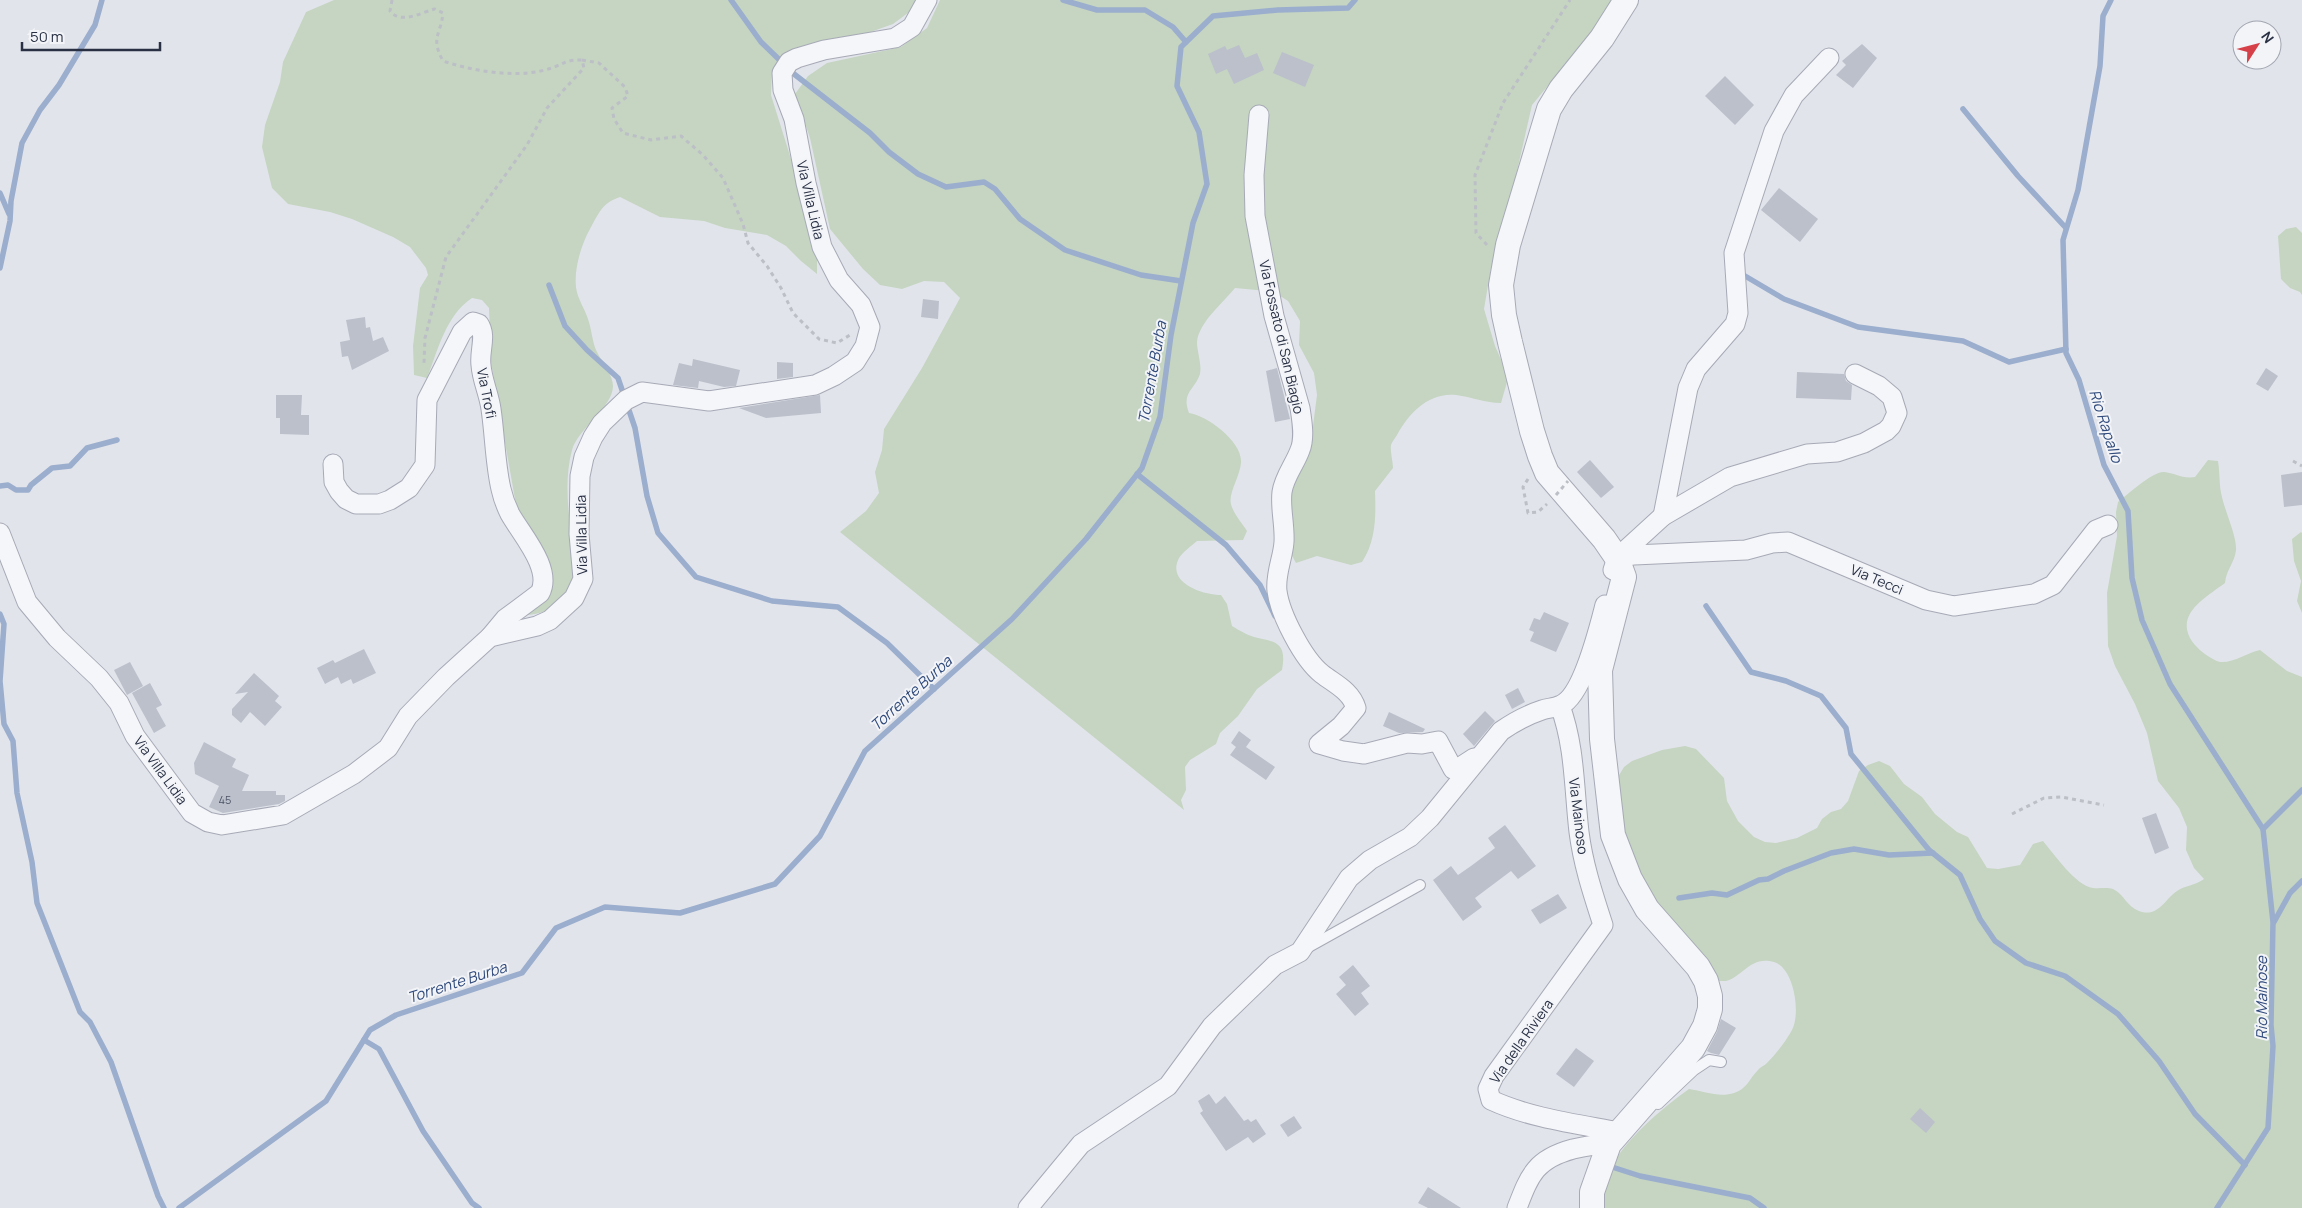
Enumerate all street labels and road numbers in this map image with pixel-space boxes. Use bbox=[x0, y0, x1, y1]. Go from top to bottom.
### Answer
street label: Via Villa Lidia bbox=[793, 159, 829, 241]
street label: Via Fossato di San Biagio bbox=[1255, 258, 1309, 416]
street label: Via Trofi bbox=[473, 366, 501, 420]
street label: Via Villa Lidia bbox=[571, 495, 591, 575]
street label: Via Tecci bbox=[1848, 559, 1906, 599]
street label: Via Villa Lidia bbox=[130, 732, 192, 808]
street label: Via Mainoso bbox=[1565, 777, 1593, 855]
street label: Via della Riviera bbox=[1485, 995, 1557, 1087]

